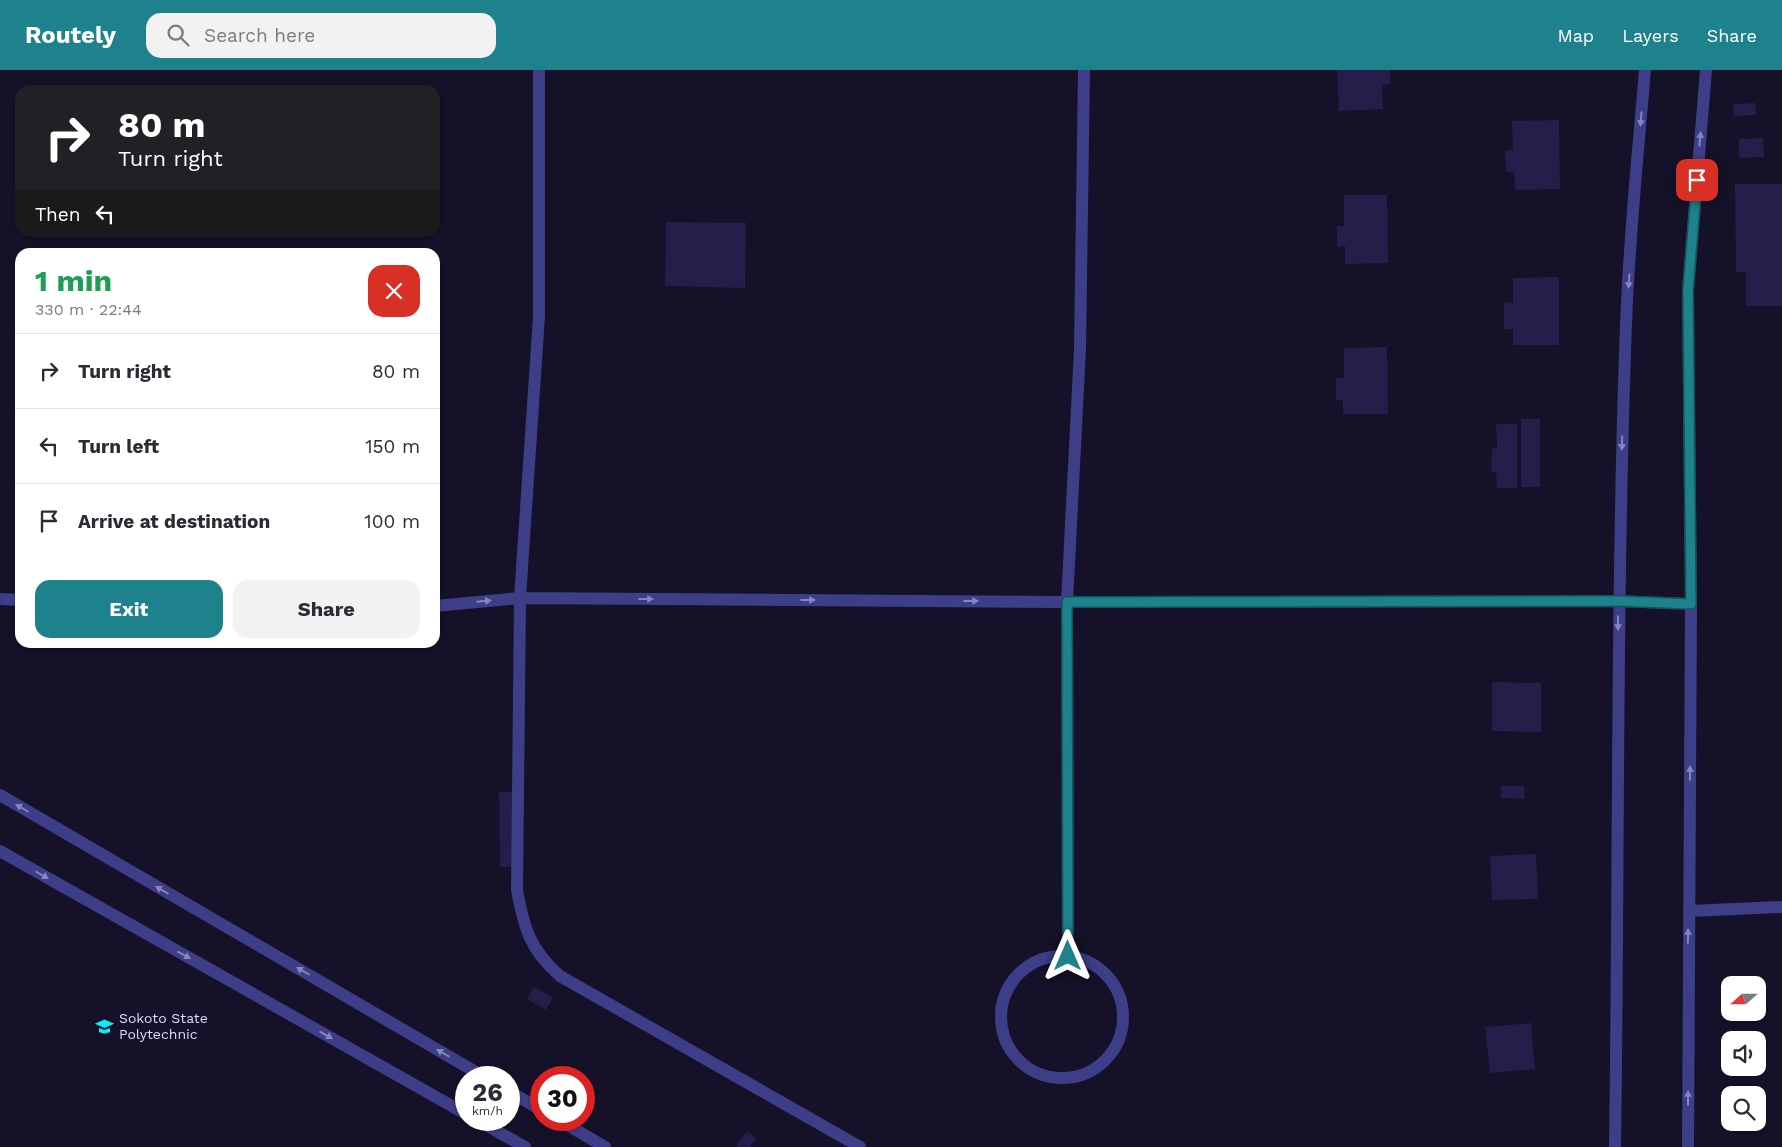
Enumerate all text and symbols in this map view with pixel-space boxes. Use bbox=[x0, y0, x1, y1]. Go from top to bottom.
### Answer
search box bbox=[146, 13, 496, 58]
text: Routely bbox=[25, 21, 116, 49]
icon: search bbox=[164, 21, 192, 49]
text: Search here bbox=[204, 24, 315, 47]
text: Map bbox=[1557, 25, 1594, 46]
text: Layers bbox=[1622, 25, 1679, 46]
text: Share bbox=[1707, 25, 1757, 46]
text: 80 m bbox=[118, 104, 205, 146]
icon: right bbox=[35, 105, 100, 170]
one-way arrow bbox=[1637, 111, 1645, 127]
one-way arrow bbox=[1697, 130, 1705, 146]
text: Turn right bbox=[118, 146, 223, 171]
pin bbox=[1676, 159, 1718, 201]
icon: arrive bbox=[1683, 166, 1711, 194]
icon: left bbox=[91, 200, 119, 228]
text: Then bbox=[35, 203, 81, 226]
text: 1 min bbox=[35, 263, 112, 298]
button: close bbox=[368, 265, 420, 317]
one-way arrow bbox=[1625, 273, 1633, 289]
text: 330 m · 22:44 bbox=[35, 300, 142, 319]
icon: right bbox=[35, 357, 63, 385]
text: Turn right bbox=[78, 360, 171, 383]
text: 80 m bbox=[372, 360, 420, 383]
icon: left bbox=[35, 432, 63, 460]
text: Turn left bbox=[78, 435, 159, 458]
text: 150 m bbox=[365, 435, 420, 458]
one-way arrow bbox=[1618, 435, 1626, 451]
icon: arrive bbox=[35, 507, 63, 535]
text: Arrive at destination bbox=[78, 510, 270, 533]
text: 100 m bbox=[364, 510, 420, 533]
button: Exit bbox=[35, 580, 223, 638]
button: Share bbox=[233, 580, 420, 638]
one-way arrow bbox=[638, 595, 654, 603]
one-way arrow bbox=[801, 596, 817, 604]
one-way arrow bbox=[476, 597, 492, 605]
one-way arrow bbox=[963, 598, 979, 606]
one-way arrow bbox=[1614, 615, 1622, 631]
one-way arrow bbox=[1686, 765, 1694, 781]
one-way arrow bbox=[15, 804, 29, 812]
one-way arrow bbox=[35, 871, 50, 879]
one-way arrow bbox=[156, 885, 169, 894]
one-way arrow bbox=[1684, 928, 1692, 944]
position arrow bbox=[1041, 929, 1093, 981]
one-way arrow bbox=[177, 951, 191, 959]
one-way arrow bbox=[296, 967, 310, 976]
north arrow bbox=[1721, 976, 1766, 1021]
map controls bbox=[1721, 976, 1766, 1131]
place label: Sokoto State Polytechnic bbox=[119, 1010, 208, 1042]
school or university icon: Sokoto State Polytechnic bbox=[95, 1016, 115, 1036]
one-way arrow bbox=[318, 1031, 333, 1039]
button: sound bbox=[1721, 1031, 1766, 1076]
one-way arrow bbox=[436, 1049, 451, 1057]
speed limit sign: 30 bbox=[530, 1066, 595, 1131]
text: 26 bbox=[472, 1078, 503, 1107]
button: search bbox=[1721, 1086, 1766, 1131]
one-way arrow bbox=[1684, 1090, 1692, 1106]
text: km/h bbox=[472, 1104, 503, 1118]

